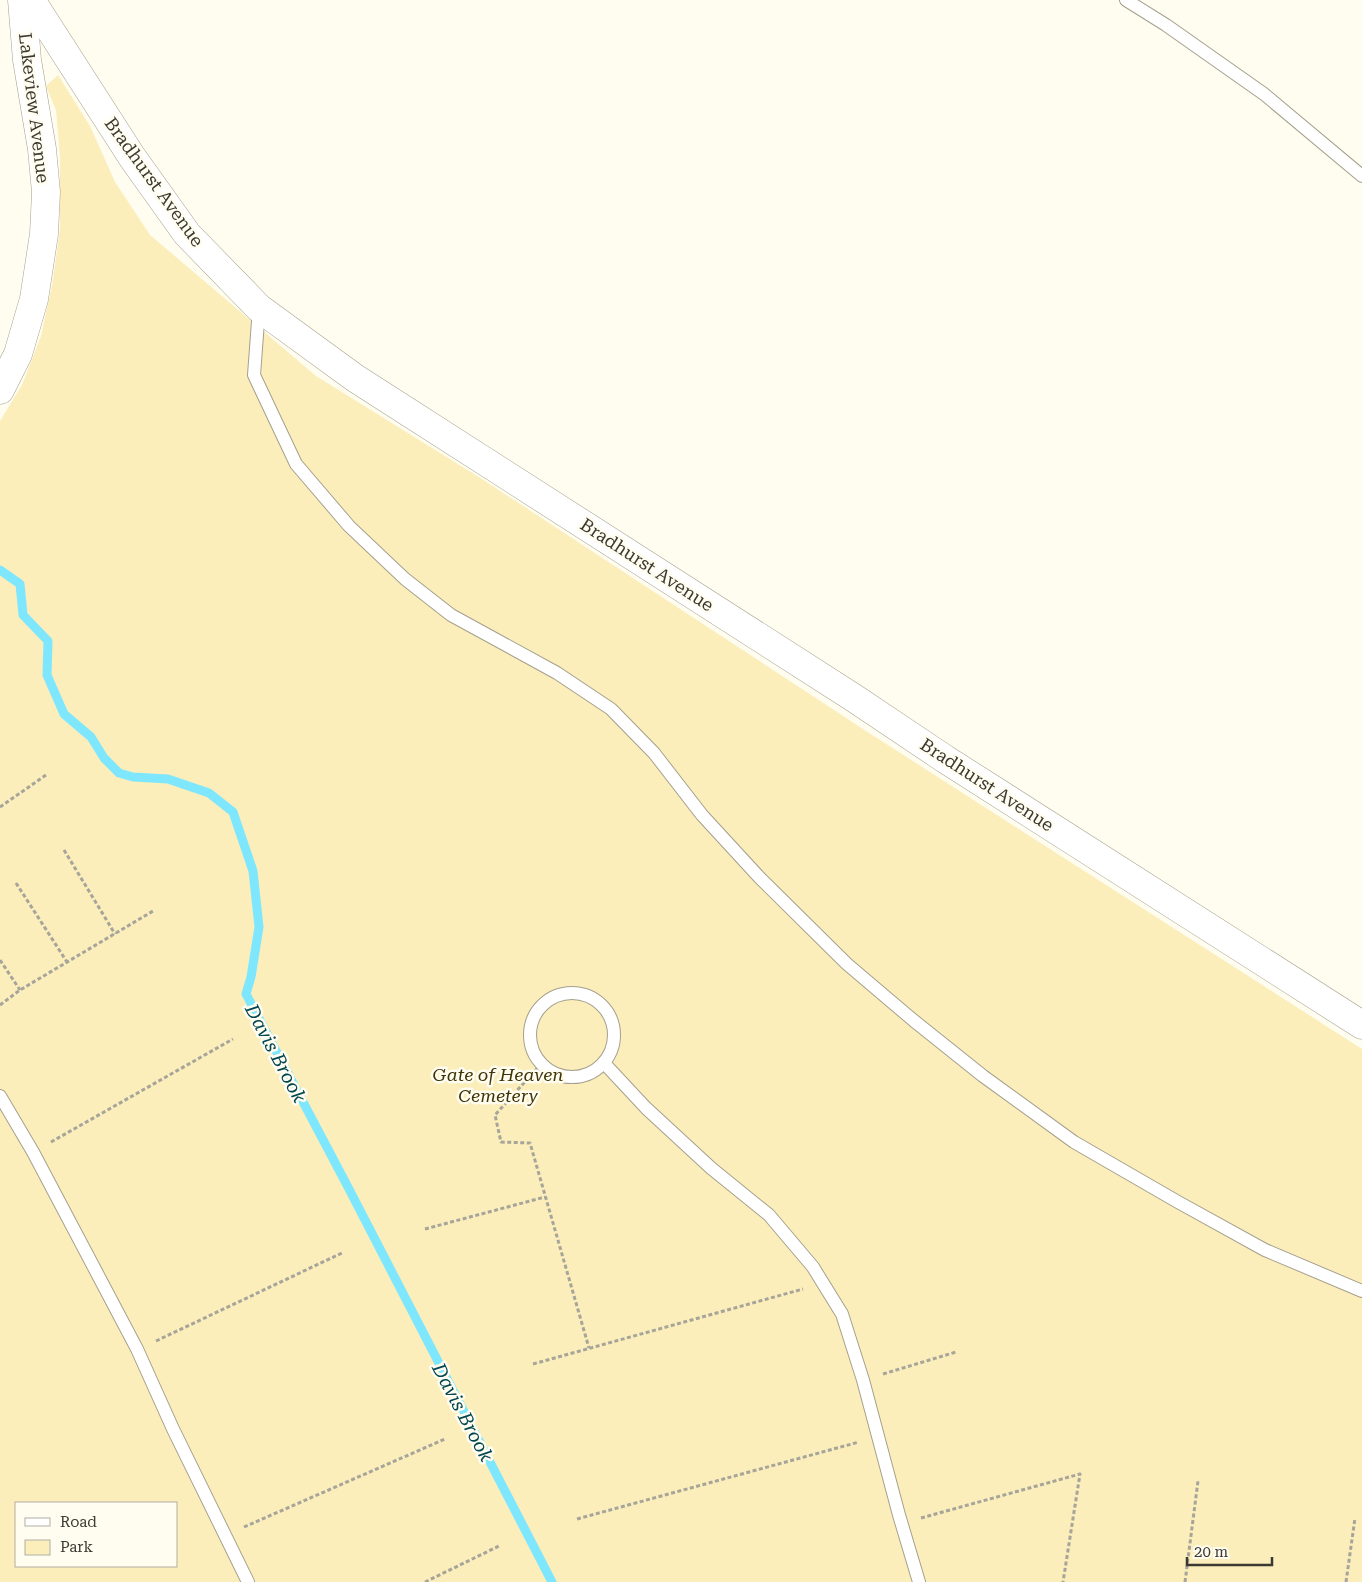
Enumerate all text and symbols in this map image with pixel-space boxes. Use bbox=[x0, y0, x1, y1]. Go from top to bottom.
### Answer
street label: Lakeview Avenue bbox=[15, 31, 54, 185]
street label: Bradhurst Avenue bbox=[100, 113, 208, 251]
street label: Bradhurst Avenue bbox=[577, 514, 718, 616]
street label: Bradhurst Avenue bbox=[917, 734, 1058, 836]
water label: Davis Brook bbox=[240, 999, 311, 1107]
park label: Gate of Heaven Cemetery bbox=[433, 1064, 563, 1106]
water label: Davis Brook bbox=[427, 1358, 498, 1466]
legend bbox=[15, 1502, 178, 1567]
text: Road bbox=[60, 1513, 97, 1531]
scale bar bbox=[1187, 1534, 1272, 1566]
text: Park bbox=[60, 1538, 94, 1556]
text: 20 m bbox=[1194, 1543, 1229, 1561]

